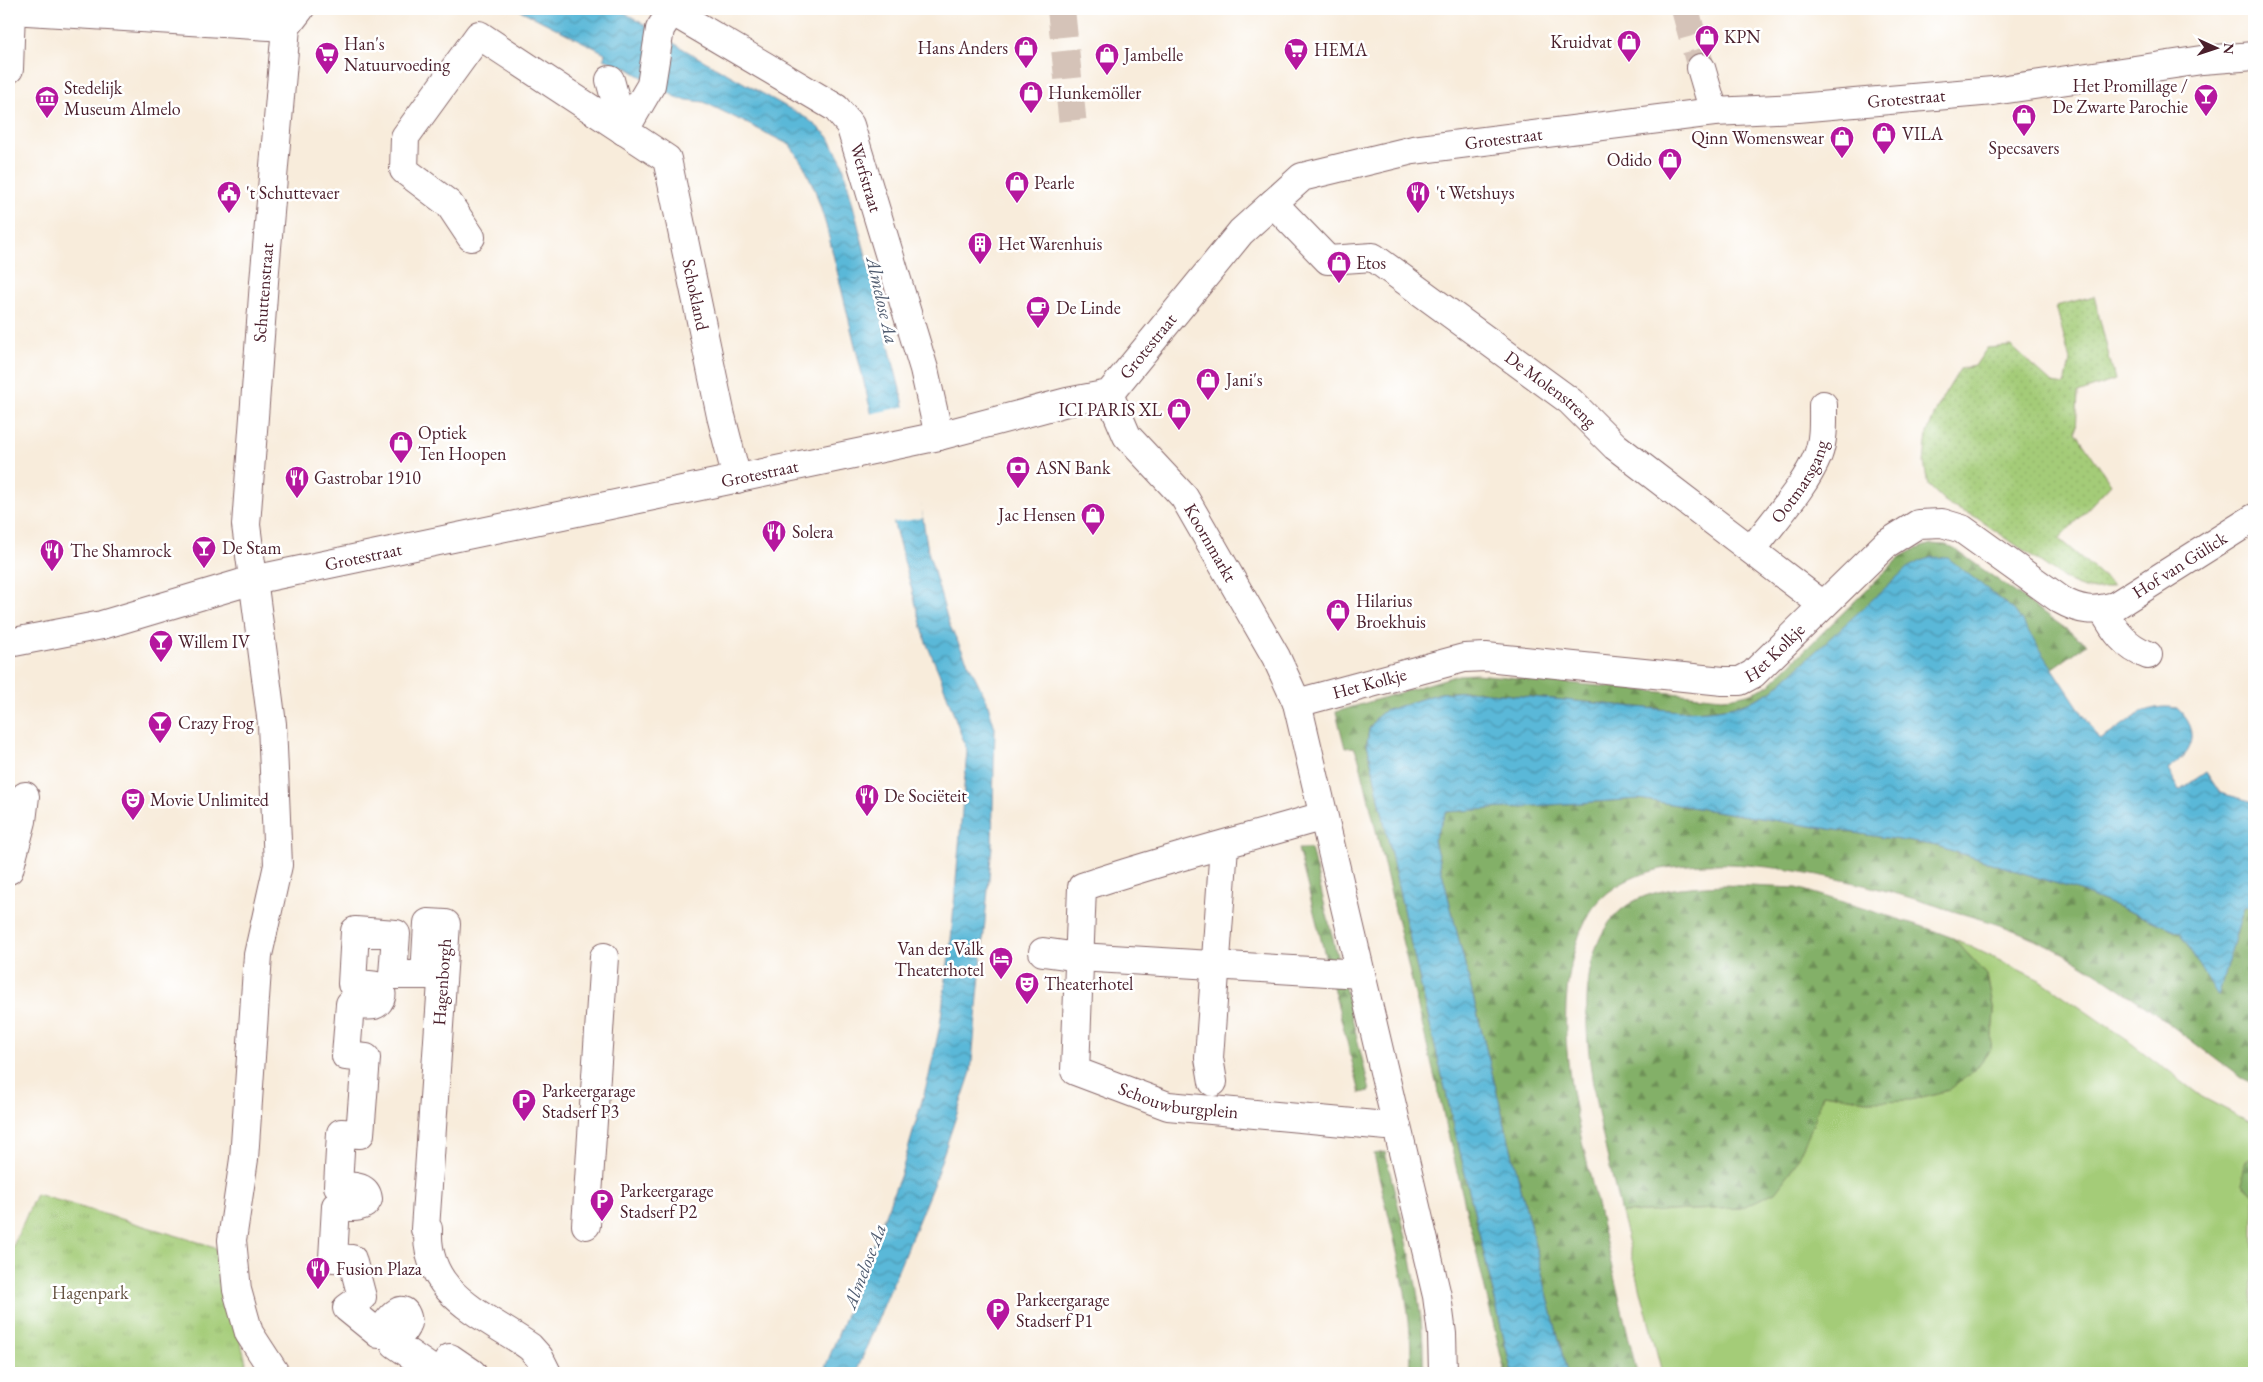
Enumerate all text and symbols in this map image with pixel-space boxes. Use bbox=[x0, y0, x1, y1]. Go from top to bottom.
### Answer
north arrow bbox=[2190, 22, 2240, 72]
shop icon: KPN bbox=[1694, 24, 1720, 58]
place label: KPN bbox=[1724, 25, 1761, 48]
shop icon: Kruidvat bbox=[1616, 29, 1642, 63]
place label: Kruidvat bbox=[1550, 30, 1612, 53]
place label: Han's Natuurvoeding bbox=[344, 32, 450, 76]
shop icon: Hans Anders bbox=[1013, 35, 1039, 69]
place label: Hans Anders bbox=[917, 36, 1008, 59]
supermarket icon: HEMA bbox=[1283, 37, 1309, 71]
place label: HEMA bbox=[1314, 38, 1368, 61]
supermarket icon: Han's Natuurvoeding bbox=[314, 41, 340, 75]
shop icon: Jambelle bbox=[1094, 42, 1120, 76]
place label: Jambelle bbox=[1122, 43, 1183, 66]
text: N bbox=[2220, 43, 2238, 55]
place label: Het Promillage / De Zwarte Parochie bbox=[2052, 74, 2188, 118]
place label: Stedelijk Museum Almelo bbox=[64, 76, 181, 120]
shop icon: Hunkemöller bbox=[1018, 80, 1044, 114]
place label: Hunkemöller bbox=[1048, 81, 1141, 104]
street label: Grotestraat bbox=[1866, 83, 1947, 113]
bar icon: Het Promillage / De Zwarte Parochie bbox=[2193, 83, 2219, 117]
museum icon: Stedelijk Museum Almelo bbox=[34, 85, 60, 119]
shop icon: Specsavers bbox=[2011, 103, 2037, 137]
shop icon: VILA bbox=[1871, 121, 1897, 155]
street label: Grotestraat bbox=[1463, 122, 1544, 154]
place label: VILA bbox=[1902, 122, 1944, 145]
shop icon: Qinn Womenswear bbox=[1829, 125, 1855, 159]
place label: Qinn Womenswear bbox=[1691, 126, 1824, 149]
place label: Specsavers bbox=[1989, 136, 2060, 159]
street label: Werfstraat bbox=[845, 140, 888, 215]
shop icon: Odido bbox=[1657, 147, 1683, 181]
place label: Odido bbox=[1607, 148, 1652, 171]
shop icon: Pearle bbox=[1004, 170, 1030, 204]
place label: Pearle bbox=[1034, 171, 1075, 194]
public building icon: 't Schuttevaer bbox=[216, 180, 242, 214]
restaurant icon: 't Wetshuys bbox=[1405, 180, 1431, 214]
place label: 't Schuttevaer bbox=[246, 181, 339, 204]
place label: 't Wetshuys bbox=[1436, 181, 1515, 204]
building icon: Het Warenhuis bbox=[967, 231, 993, 265]
place label: Het Warenhuis bbox=[998, 232, 1102, 255]
street label: Schuttenstraat bbox=[248, 241, 278, 343]
shop icon: Etos bbox=[1326, 250, 1352, 284]
place label: Etos bbox=[1356, 251, 1386, 274]
water label: Almelose Aa bbox=[860, 252, 905, 346]
street label: Schokland bbox=[677, 257, 715, 333]
cafe icon: De Linde bbox=[1025, 295, 1051, 329]
place label: De Linde bbox=[1056, 296, 1121, 319]
street label: Grotestraat bbox=[1114, 308, 1181, 384]
street label: De Molenstreng bbox=[1500, 345, 1602, 433]
shop icon: Jani's bbox=[1195, 367, 1221, 401]
place label: Jani's bbox=[1224, 368, 1263, 391]
shop icon: ICI PARIS XL bbox=[1166, 397, 1192, 431]
place label: ICI PARIS XL bbox=[1058, 398, 1162, 421]
place label: Optiek Ten Hoopen bbox=[418, 421, 507, 465]
shop icon: Optiek Ten Hoopen bbox=[388, 430, 414, 464]
street label: Ootmarsgang bbox=[1765, 438, 1833, 528]
street label: Grotestraat bbox=[719, 454, 801, 492]
bank icon: ASN Bank bbox=[1005, 455, 1031, 489]
place label: ASN Bank bbox=[1035, 456, 1111, 479]
restaurant icon: Gastrobar 1910 bbox=[284, 465, 310, 499]
place label: Gastrobar 1910 bbox=[314, 466, 421, 489]
street label: Koornmarkt bbox=[1179, 499, 1243, 586]
shop icon: Jac Hensen bbox=[1080, 502, 1106, 536]
place label: Jac Hensen bbox=[996, 503, 1076, 526]
restaurant icon: Solera bbox=[761, 519, 787, 553]
place label: Solera bbox=[792, 520, 834, 543]
street label: Hof van Gülick bbox=[2128, 526, 2232, 603]
bar icon: De Stam bbox=[191, 535, 217, 569]
place label: De Stam bbox=[222, 536, 281, 559]
street label: Grotestraat bbox=[323, 537, 404, 576]
restaurant icon: The Shamrock bbox=[39, 538, 65, 572]
place label: The Shamrock bbox=[70, 539, 172, 562]
place label: Hilarius Broekhuis bbox=[1356, 589, 1426, 633]
shop icon: Hilarius Broekhuis bbox=[1325, 598, 1351, 632]
street label: Het Kolkje bbox=[1740, 618, 1809, 687]
bar icon: Willem IV bbox=[148, 629, 174, 663]
place label: Willem IV bbox=[178, 630, 251, 653]
street label: Het Kolkje bbox=[1330, 662, 1409, 704]
bar icon: Crazy Frog bbox=[147, 710, 173, 744]
place label: Crazy Frog bbox=[178, 711, 254, 734]
restaurant icon: De Sociëteit bbox=[854, 783, 880, 817]
place label: De Sociëteit bbox=[884, 784, 967, 807]
theatre icon: Movie Unlimited bbox=[120, 787, 146, 821]
place label: Movie Unlimited bbox=[150, 788, 270, 811]
place label: Van der Valk Theaterhotel bbox=[895, 937, 985, 981]
street label: Hagenborgh bbox=[427, 938, 456, 1026]
hotel icon: Van der Valk Theaterhotel bbox=[988, 946, 1014, 980]
theatre icon: Theaterhotel bbox=[1014, 971, 1040, 1005]
place label: Theaterhotel bbox=[1044, 972, 1133, 995]
street label: Schouwburgplein bbox=[1115, 1076, 1240, 1123]
place label: Parkeergarage Stadserf P3 bbox=[542, 1079, 636, 1123]
parking icon: Parkeergarage Stadserf P3 bbox=[511, 1088, 537, 1122]
place label: Parkeergarage Stadserf P2 bbox=[620, 1179, 714, 1223]
parking icon: Parkeergarage Stadserf P2 bbox=[589, 1188, 615, 1222]
water label: Almelose Aa bbox=[836, 1220, 892, 1314]
restaurant icon: Fusion Plaza bbox=[305, 1256, 331, 1290]
place label: Fusion Plaza bbox=[336, 1257, 423, 1280]
park label: Hagenpark bbox=[52, 1281, 129, 1304]
place label: Parkeergarage Stadserf P1 bbox=[1016, 1288, 1110, 1332]
parking icon: Parkeergarage Stadserf P1 bbox=[985, 1297, 1011, 1331]

